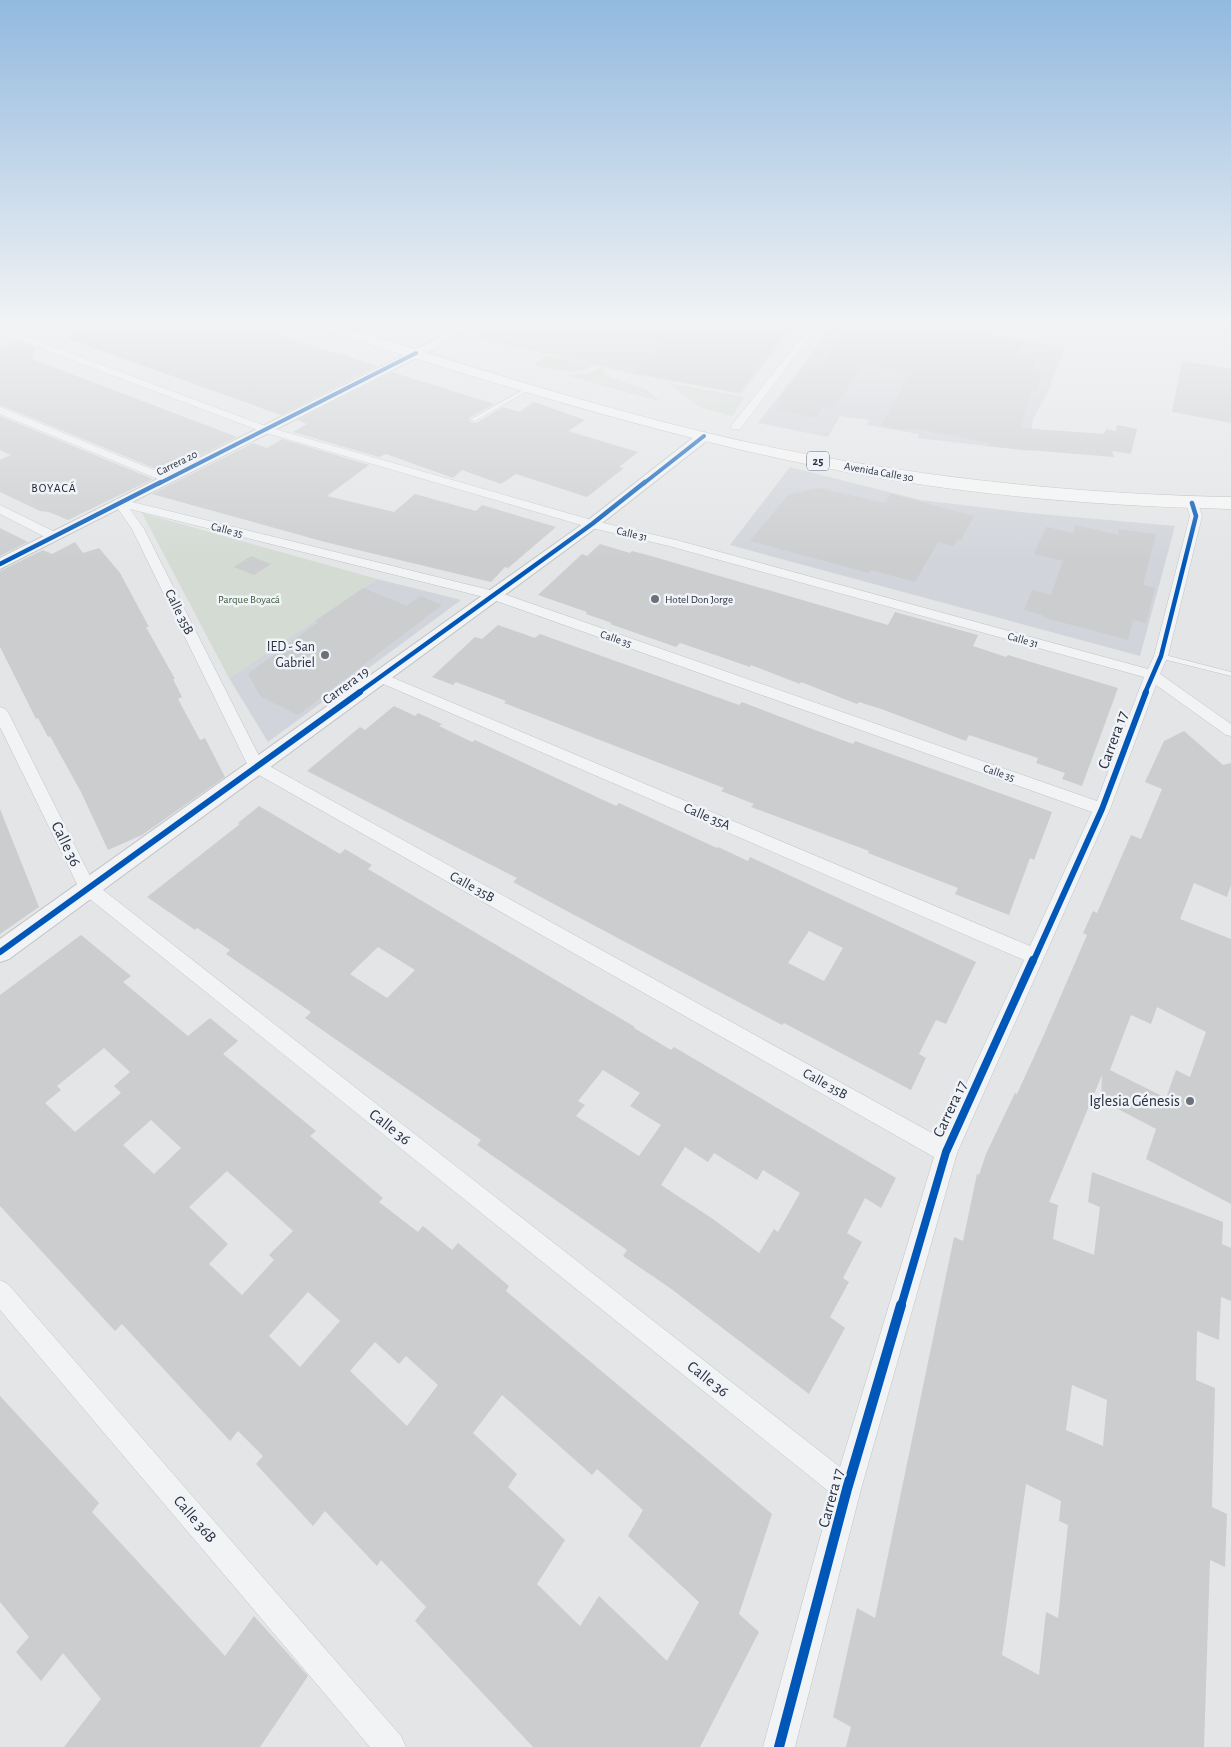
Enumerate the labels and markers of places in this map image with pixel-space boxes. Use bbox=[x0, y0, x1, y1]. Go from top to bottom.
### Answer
marker: Hotel Don Jorge bbox=[649, 593, 661, 605]
place label: Hotel Don Jorge bbox=[665, 594, 733, 605]
place label: IED - San Gabriel bbox=[267, 640, 315, 670]
marker: IED - San Gabriel bbox=[319, 649, 331, 661]
place label: Iglesia Génesis bbox=[1089, 1093, 1180, 1109]
marker: Iglesia Génesis bbox=[1184, 1095, 1196, 1107]

